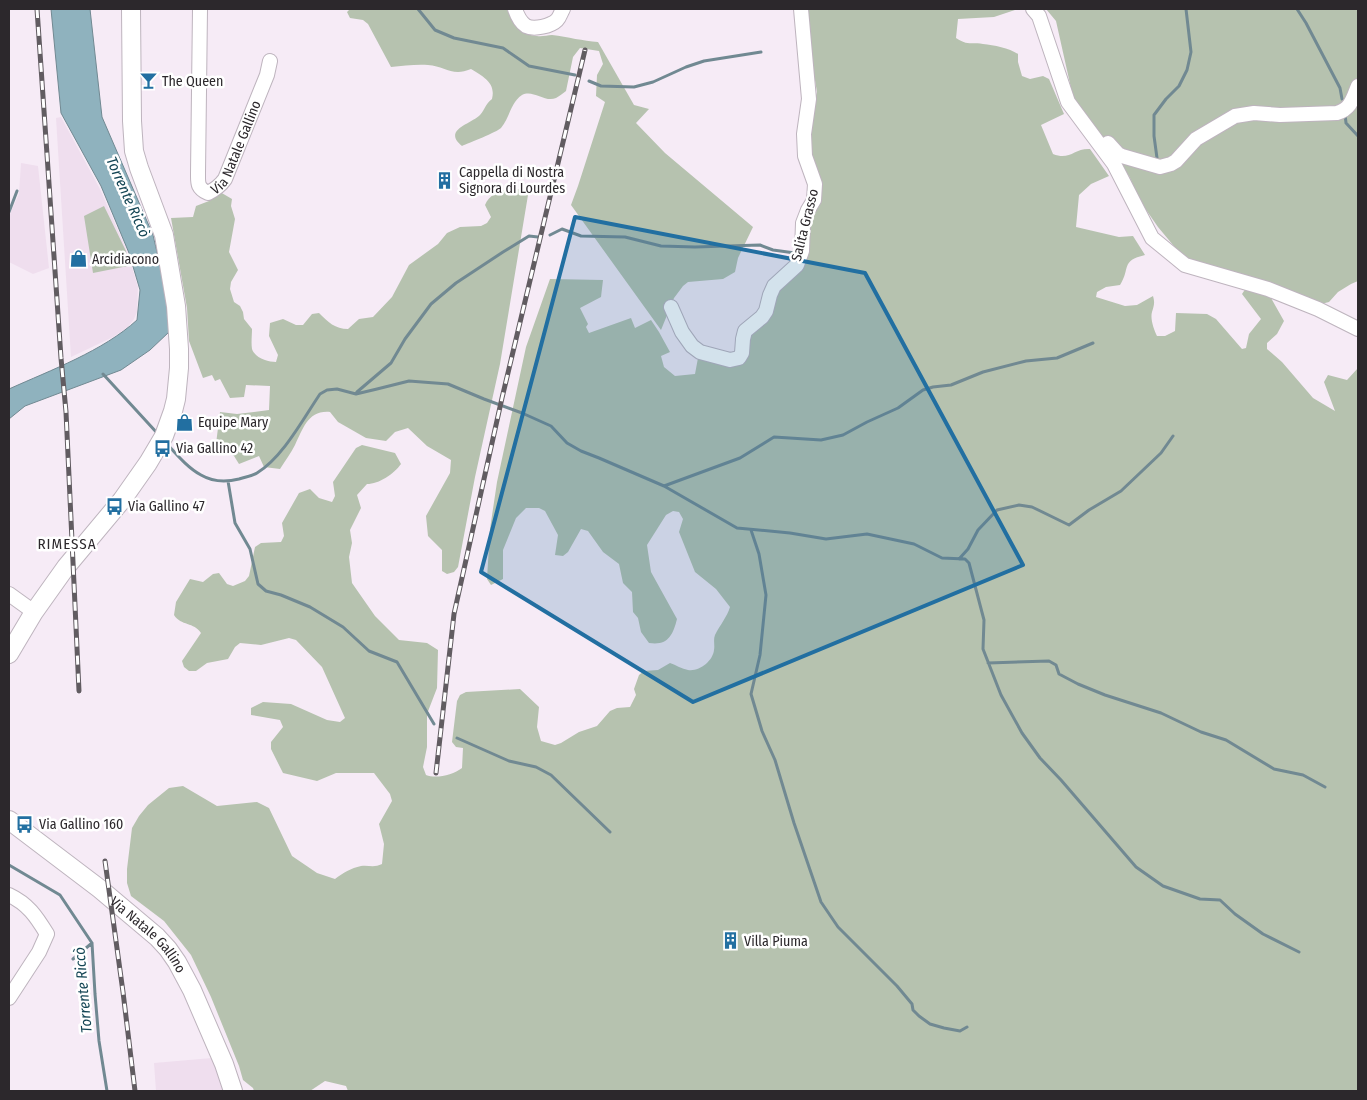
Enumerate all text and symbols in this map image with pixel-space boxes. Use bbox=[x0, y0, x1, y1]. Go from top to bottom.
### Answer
bar icon: The Queen bbox=[138, 71, 158, 91]
place label: The Queen bbox=[162, 73, 223, 90]
street label: Via Natale Gallino bbox=[207, 98, 264, 198]
water label: Torrente Riccò bbox=[102, 154, 154, 240]
place label: Cappella di Nostra Signora di Lourdes bbox=[459, 164, 565, 197]
building icon: Cappella di Nostra Signora di Lourdes bbox=[435, 170, 455, 190]
street label: Salita Grasso bbox=[788, 187, 822, 263]
shop icon: Arcidiacono bbox=[68, 249, 88, 269]
place label: Arcidiacono bbox=[92, 251, 159, 268]
shop icon: Equipe Mary bbox=[174, 412, 194, 432]
place label: Equipe Mary bbox=[198, 414, 269, 431]
bus stop icon: Via Gallino 42 bbox=[152, 438, 172, 458]
place label: Via Gallino 42 bbox=[176, 440, 253, 457]
bus stop icon: Via Gallino 47 bbox=[104, 496, 124, 516]
place label: Via Gallino 47 bbox=[128, 498, 205, 515]
district label: RIMESSA bbox=[37, 535, 97, 553]
bus stop icon: Via Gallino 160 bbox=[15, 814, 35, 834]
place label: Via Gallino 160 bbox=[39, 816, 123, 833]
street label: Via Natale Gallino bbox=[107, 893, 190, 976]
building icon: Villa Piuma bbox=[720, 931, 740, 951]
place label: Villa Piuma bbox=[744, 933, 808, 950]
water label: Torrente Riccò bbox=[70, 946, 96, 1034]

